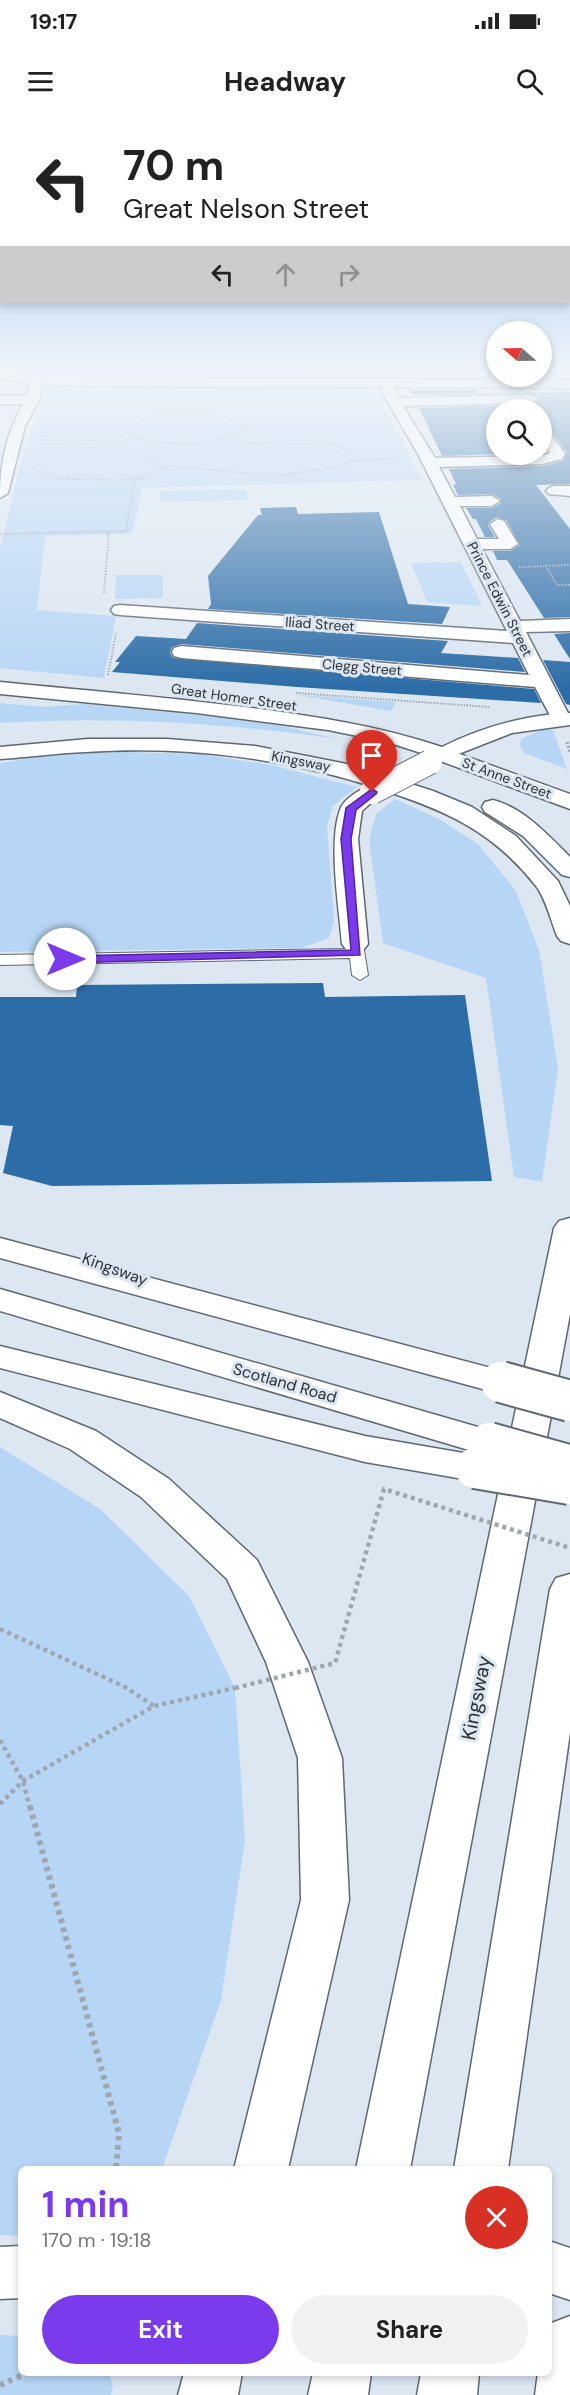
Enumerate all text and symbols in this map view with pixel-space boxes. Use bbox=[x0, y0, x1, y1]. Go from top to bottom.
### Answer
text: 19:17 bbox=[30, 7, 77, 36]
text: Headway bbox=[224, 64, 346, 99]
icon: menu bbox=[24, 65, 57, 98]
icon: search bbox=[513, 65, 546, 98]
text: 70 m bbox=[123, 138, 224, 193]
icon: left bbox=[24, 144, 102, 222]
text: Great Nelson Street bbox=[123, 191, 369, 226]
icon: left bbox=[206, 258, 239, 291]
icon: ahead bbox=[269, 258, 302, 291]
icon: right bbox=[332, 258, 365, 291]
north arrow bbox=[486, 321, 552, 387]
map controls bbox=[486, 321, 552, 465]
button: search bbox=[486, 399, 552, 465]
street label: Prince Edwin Street bbox=[463, 539, 537, 659]
street label: Iliad Street bbox=[285, 613, 355, 635]
street label: Clegg Street bbox=[321, 655, 403, 679]
street label: Great Homer Street bbox=[170, 679, 298, 715]
pin bbox=[346, 730, 397, 792]
icon: arrive bbox=[355, 739, 388, 772]
street label: Kingsway bbox=[270, 746, 332, 776]
street label: St Anne Street bbox=[460, 753, 554, 803]
position arrow bbox=[33, 927, 97, 991]
street label: Kingsway bbox=[79, 1247, 151, 1291]
street label: Scotland Road bbox=[231, 1358, 339, 1408]
street label: Kingsway bbox=[455, 1654, 497, 1742]
text: 1 min bbox=[42, 2181, 130, 2228]
button: close bbox=[465, 2186, 528, 2249]
text: 170 m · 19:18 bbox=[42, 2227, 151, 2253]
button: Exit bbox=[42, 2295, 279, 2364]
button: Share bbox=[291, 2295, 528, 2364]

